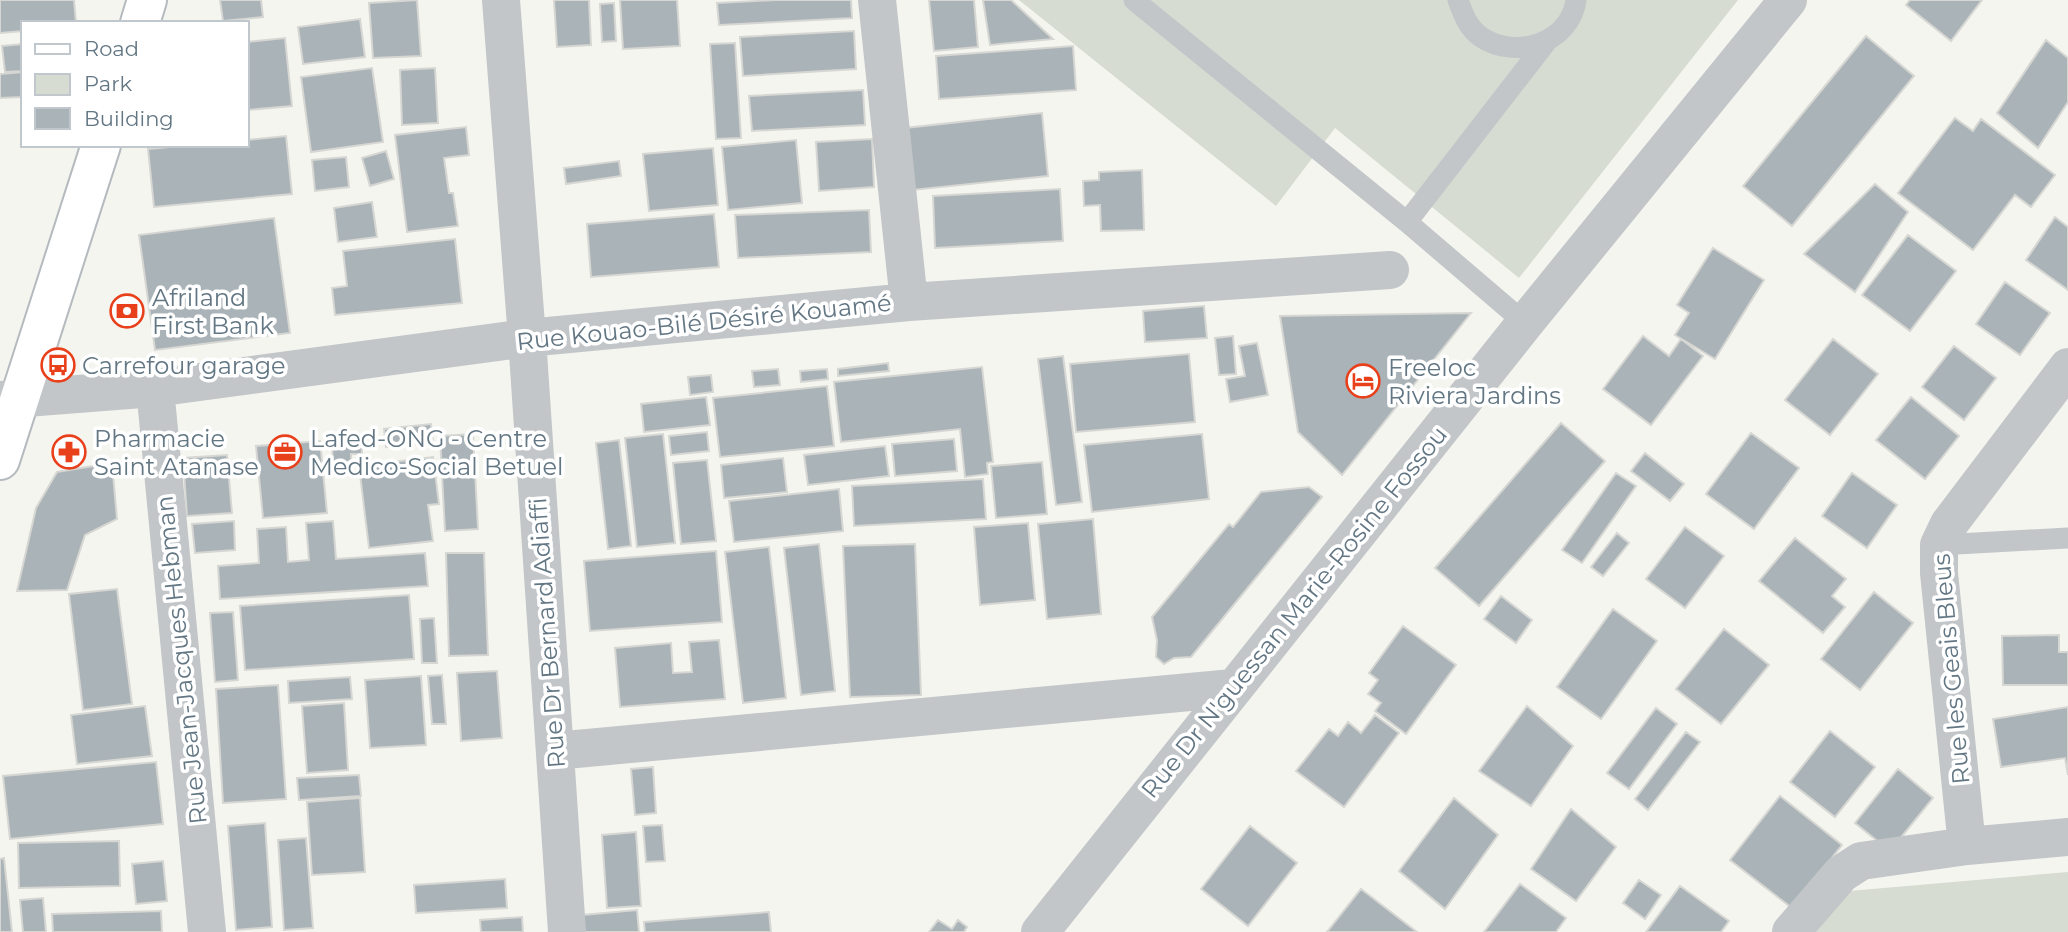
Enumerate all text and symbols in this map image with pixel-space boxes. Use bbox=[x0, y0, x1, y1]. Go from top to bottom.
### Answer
legend bbox=[21, 21, 248, 147]
text: Road bbox=[84, 36, 139, 61]
text: Park bbox=[84, 71, 132, 96]
text: Building bbox=[84, 106, 174, 131]
place label: Afriland First Bank bbox=[152, 283, 274, 340]
street label: Rue Kouao-Bilé Désiré Kouamé bbox=[515, 288, 893, 356]
bank icon: Afriland First Bank bbox=[108, 292, 146, 330]
bus stop icon: Carrefour garage bbox=[39, 346, 77, 384]
place label: Carrefour garage bbox=[82, 351, 286, 380]
place label: Freeloc Riviera Jardins bbox=[1388, 353, 1561, 410]
hotel icon: Freeloc Riviera Jardins bbox=[1344, 362, 1382, 400]
street label: Rue Dr N'guessan Marie-Rosine Fossou bbox=[1135, 420, 1453, 804]
place label: Pharmacie Saint Atanase bbox=[94, 424, 259, 481]
place label: Lafed-ONG - Centre Medico-Social Betuel bbox=[310, 424, 563, 481]
pharmacy icon: Pharmacie Saint Atanase bbox=[50, 433, 88, 471]
office icon: Lafed-ONG - Centre Medico-Social Betuel bbox=[266, 433, 304, 471]
street label: Rue Jean-Jacques Hebman bbox=[149, 494, 213, 826]
street label: Rue Dr Bernard Adiaffi bbox=[523, 497, 571, 769]
street label: Rue les Geais Bleus bbox=[1926, 552, 1976, 786]

